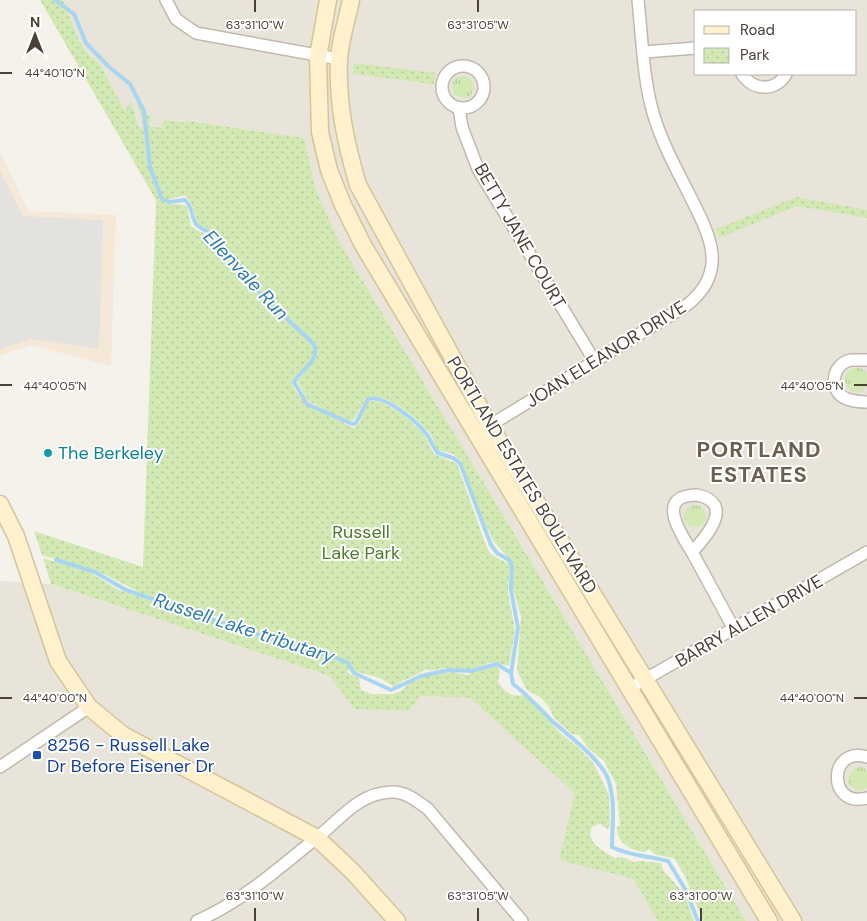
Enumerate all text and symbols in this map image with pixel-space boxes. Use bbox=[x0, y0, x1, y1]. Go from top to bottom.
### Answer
north arrow bbox=[10, 10, 60, 60]
legend bbox=[694, 10, 857, 75]
text: N bbox=[30, 13, 40, 31]
text: 63°31'10"W bbox=[226, 17, 285, 33]
text: 63°31'05"W bbox=[447, 17, 509, 33]
text: Road bbox=[740, 20, 775, 40]
text: Park bbox=[740, 45, 770, 65]
text: 44°40'10"N bbox=[25, 65, 85, 81]
street label: BETTY JANE COURT bbox=[469, 159, 571, 313]
water label: Ellenvale Run bbox=[198, 225, 294, 325]
street label: JOAN ELEANOR DRIVE bbox=[521, 295, 691, 413]
street label: PORTLAND ESTATES BOULEVARD bbox=[441, 352, 603, 598]
text: 44°40'05"N bbox=[23, 378, 87, 394]
text: 44°40'05"N bbox=[780, 378, 844, 394]
district label: PORTLAND ESTATES bbox=[696, 435, 822, 489]
place label: The Berkeley bbox=[58, 441, 164, 465]
marker: The Berkeley bbox=[42, 447, 54, 459]
park label: Russell Lake Park bbox=[322, 520, 400, 565]
street label: BARRY ALLEN DRIVE bbox=[671, 569, 827, 673]
water label: Russell Lake tributary bbox=[150, 587, 339, 670]
text: 44°40'00"N bbox=[23, 690, 87, 706]
text: 44°40'00"N bbox=[780, 690, 844, 706]
place label: 8256 - Russell Lake Dr Before Eisener Dr bbox=[47, 733, 215, 778]
marker: 8256 - Russell Lake Dr Before Eisener Dr bbox=[31, 749, 43, 761]
text: 63°31'10"W bbox=[226, 888, 285, 904]
text: 63°31'05"W bbox=[447, 888, 509, 904]
text: 63°31'00"W bbox=[670, 888, 733, 904]

